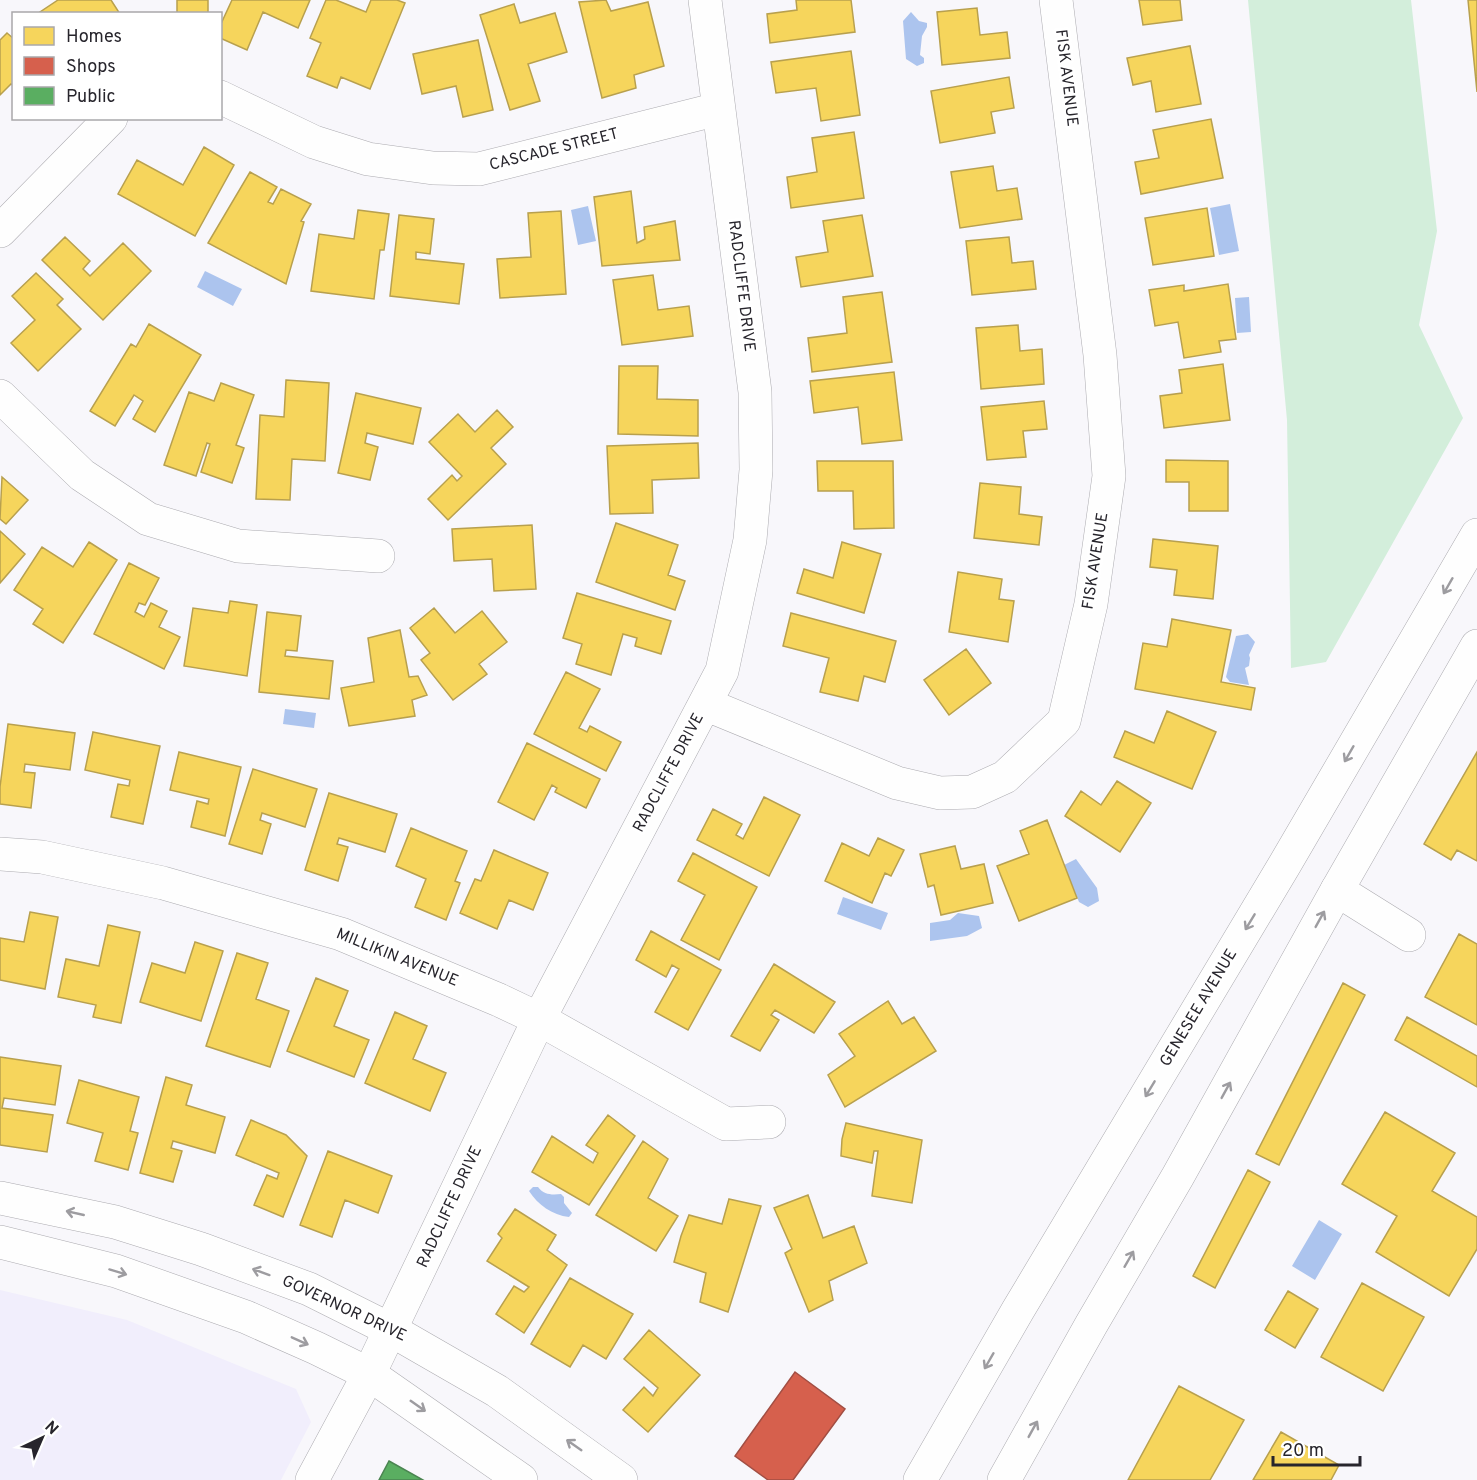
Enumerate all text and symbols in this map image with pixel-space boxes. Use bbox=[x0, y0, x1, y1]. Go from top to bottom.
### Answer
legend bbox=[12, 12, 222, 120]
text: Homes bbox=[66, 26, 122, 49]
street label: FISK AVENUE bbox=[1050, 28, 1082, 128]
text: Shops bbox=[66, 56, 116, 79]
text: Public bbox=[66, 86, 116, 109]
street label: CASCADE STREET bbox=[487, 124, 621, 176]
street label: RADCLIFFE DRIVE bbox=[723, 219, 759, 353]
street label: FISK AVENUE bbox=[1078, 511, 1114, 611]
one-way arrow bbox=[1441, 577, 1453, 594]
street label: RADCLIFFE DRIVE bbox=[629, 710, 709, 836]
one-way arrow bbox=[1343, 745, 1355, 762]
one-way arrow bbox=[1315, 911, 1327, 928]
one-way arrow bbox=[1244, 913, 1256, 930]
street label: MILLIKIN AVENUE bbox=[333, 924, 461, 992]
street label: GENESEE AVENUE bbox=[1156, 945, 1242, 1071]
one-way arrow bbox=[1144, 1080, 1156, 1097]
one-way arrow bbox=[1220, 1082, 1232, 1099]
street label: RADCLIFFE DRIVE bbox=[413, 1143, 487, 1271]
one-way arrow bbox=[66, 1207, 85, 1218]
one-way arrow bbox=[1124, 1251, 1136, 1268]
one-way arrow bbox=[252, 1265, 271, 1276]
one-way arrow bbox=[108, 1267, 127, 1278]
street label: GOVERNOR DRIVE bbox=[279, 1271, 409, 1347]
one-way arrow bbox=[290, 1335, 308, 1347]
one-way arrow bbox=[983, 1352, 995, 1369]
one-way arrow bbox=[409, 1400, 425, 1412]
north arrow bbox=[12, 1408, 72, 1468]
text: N bbox=[40, 1417, 62, 1440]
one-way arrow bbox=[1027, 1421, 1039, 1438]
scale bar bbox=[1273, 1429, 1360, 1467]
one-way arrow bbox=[567, 1439, 583, 1451]
text: 20 m bbox=[1282, 1440, 1324, 1463]

